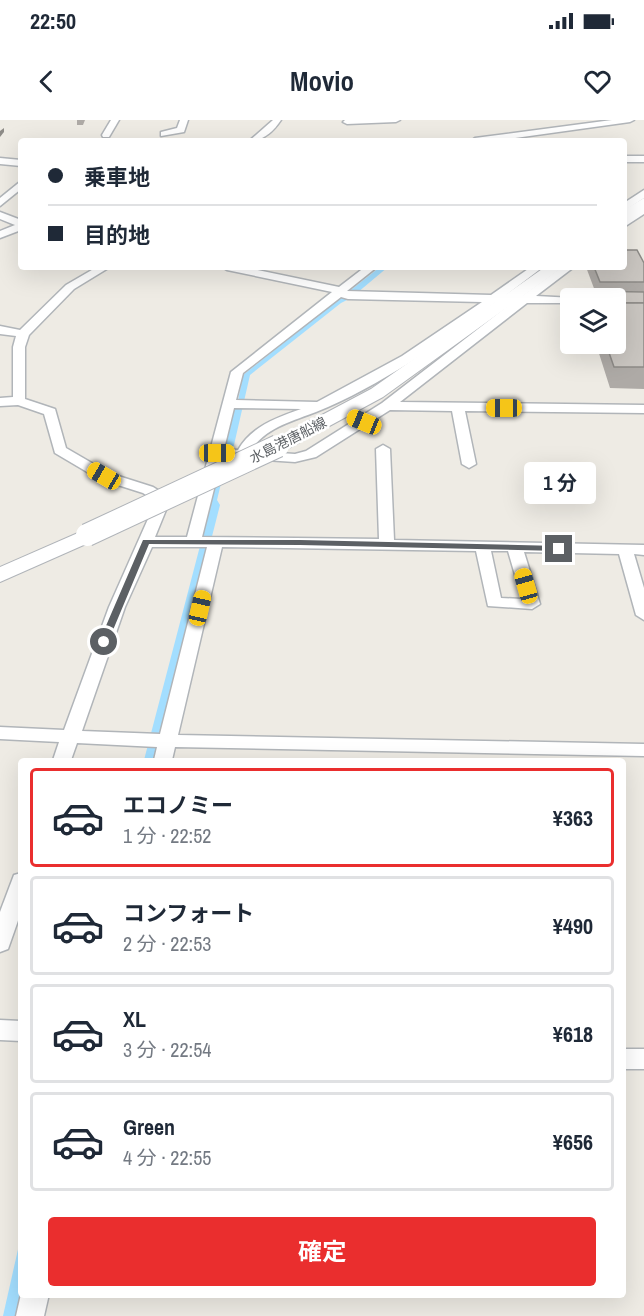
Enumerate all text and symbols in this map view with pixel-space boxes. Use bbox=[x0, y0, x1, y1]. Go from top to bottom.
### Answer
text: 22:50 bbox=[30, 6, 76, 36]
text: Movio bbox=[290, 63, 354, 99]
icon: back bbox=[30, 65, 63, 98]
icon: heart bbox=[581, 65, 614, 98]
text: 乗車地 bbox=[84, 162, 150, 192]
text: 目的地 bbox=[84, 220, 150, 250]
map controls bbox=[560, 288, 626, 354]
button: layers bbox=[560, 288, 626, 354]
car bbox=[486, 399, 522, 417]
car bbox=[344, 407, 384, 437]
street label: 水島港唐船線 bbox=[246, 413, 330, 467]
car bbox=[199, 444, 235, 462]
car bbox=[84, 459, 124, 493]
callout: 1 分 bbox=[523, 462, 595, 504]
text: 1 分 bbox=[543, 469, 577, 496]
route end bbox=[545, 535, 572, 562]
car bbox=[512, 566, 540, 606]
car bbox=[187, 588, 213, 628]
route start bbox=[90, 628, 117, 655]
text: エコノミー bbox=[123, 790, 233, 820]
icon: car bbox=[51, 791, 105, 845]
text: ¥363 bbox=[553, 803, 593, 833]
text: 1 分 · 22:52 bbox=[123, 822, 211, 849]
text: コンフォート bbox=[123, 898, 254, 928]
icon: car bbox=[51, 899, 105, 953]
text: ¥490 bbox=[553, 911, 593, 941]
text: 2 分 · 22:53 bbox=[123, 930, 211, 957]
text: XL bbox=[123, 1004, 146, 1034]
icon: car bbox=[51, 1007, 105, 1061]
text: ¥618 bbox=[553, 1019, 593, 1049]
text: 3 分 · 22:54 bbox=[123, 1036, 211, 1063]
text: Green bbox=[123, 1112, 175, 1142]
icon: car bbox=[51, 1115, 105, 1169]
text: ¥656 bbox=[553, 1127, 593, 1157]
text: 4 分 · 22:55 bbox=[123, 1144, 211, 1171]
button: 確定 bbox=[48, 1217, 596, 1286]

